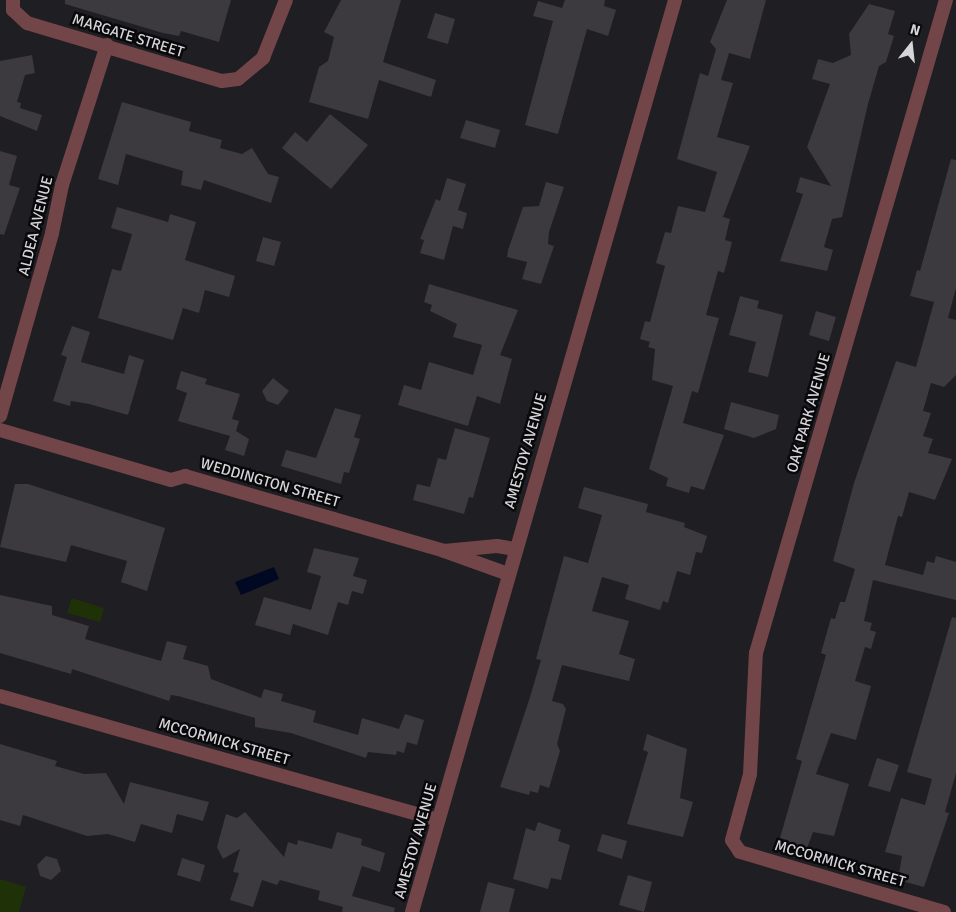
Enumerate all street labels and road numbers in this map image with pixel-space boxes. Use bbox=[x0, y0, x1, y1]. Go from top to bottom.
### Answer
street label: MARGATE STREET bbox=[70, 10, 186, 62]
street label: ALDEA AVENUE bbox=[15, 174, 57, 278]
street label: OAK PARK AVENUE bbox=[783, 351, 835, 475]
street label: AMESTOY AVENUE bbox=[501, 391, 551, 511]
street label: WEDDINGTON STREET bbox=[198, 455, 342, 511]
street label: MCCORMICK STREET bbox=[156, 715, 292, 769]
street label: AMESTOY AVENUE bbox=[391, 781, 441, 901]
street label: MCCORMICK STREET bbox=[772, 837, 908, 891]

